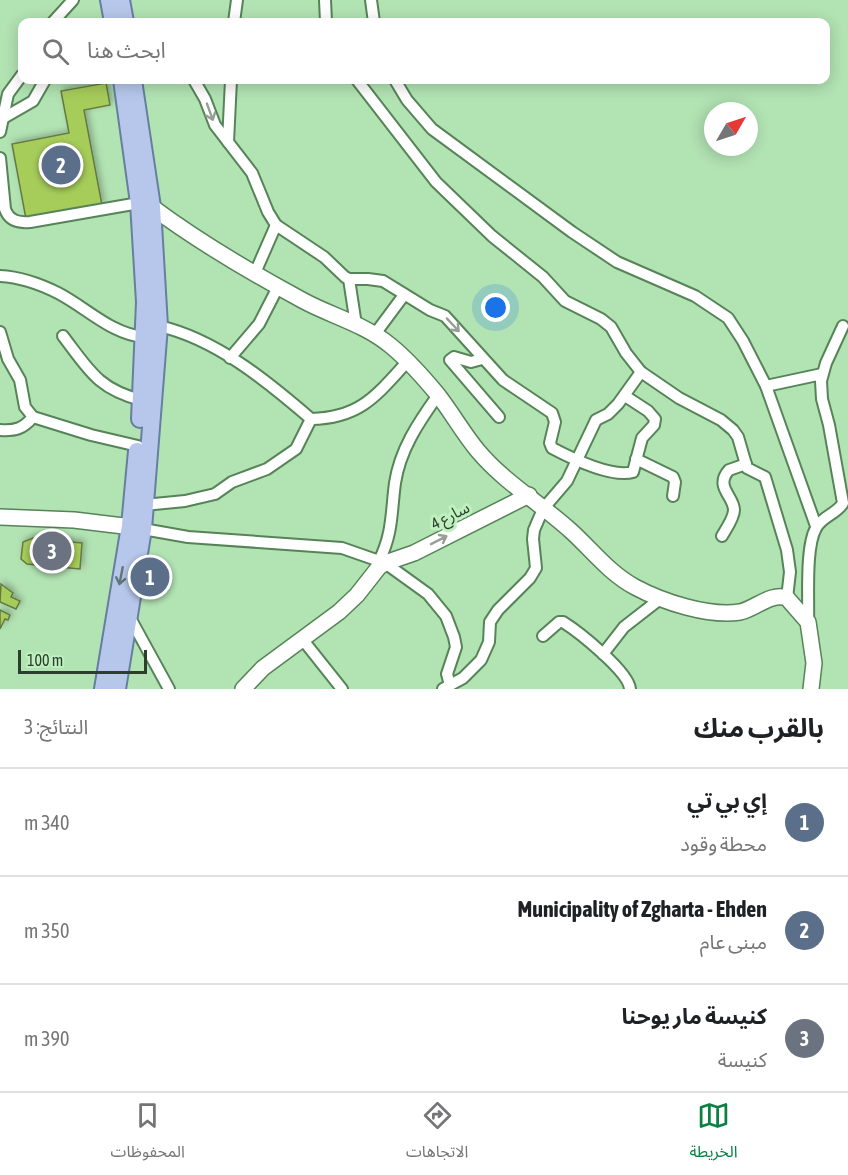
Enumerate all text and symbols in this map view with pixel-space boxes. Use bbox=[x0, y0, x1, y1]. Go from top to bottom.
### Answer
search box bbox=[18, 18, 830, 84]
icon: search bbox=[39, 35, 72, 68]
text: ابحث هنا bbox=[87, 37, 166, 63]
one-way arrow bbox=[205, 102, 216, 121]
north arrow bbox=[704, 102, 758, 156]
pin: 2 bbox=[42, 142, 80, 188]
your location bbox=[481, 293, 510, 322]
one-way arrow bbox=[446, 317, 460, 332]
street label: سارع 4 bbox=[428, 498, 474, 536]
pin: 3 bbox=[32, 528, 72, 574]
one-way arrow bbox=[430, 534, 448, 546]
pin: 1 bbox=[130, 554, 170, 600]
one-way arrow bbox=[115, 566, 126, 586]
scale bar bbox=[18, 647, 147, 674]
text: 100 m bbox=[27, 651, 63, 669]
text: بالقرب منك bbox=[694, 713, 824, 743]
text: النتائج: 3 bbox=[24, 715, 88, 738]
text: إي بي تي bbox=[687, 787, 767, 813]
text: 340 m bbox=[24, 811, 69, 834]
text: 1 bbox=[800, 811, 809, 834]
text: محطة وقود bbox=[680, 832, 767, 855]
text: Municipality of Zgharta - Ehden bbox=[518, 896, 767, 922]
text: 350 m bbox=[24, 919, 69, 942]
text: 2 bbox=[800, 919, 809, 942]
text: مبنى عام bbox=[700, 930, 767, 953]
text: كنيسة مار يوحنا bbox=[621, 1003, 767, 1029]
text: 390 m bbox=[24, 1027, 69, 1050]
text: 3 bbox=[800, 1027, 809, 1050]
text: كنيسة bbox=[718, 1048, 767, 1071]
tab: المحفوظات bbox=[111, 1099, 185, 1169]
tab: الاتجاهات bbox=[406, 1099, 468, 1169]
tab: الخريطة bbox=[690, 1099, 737, 1169]

